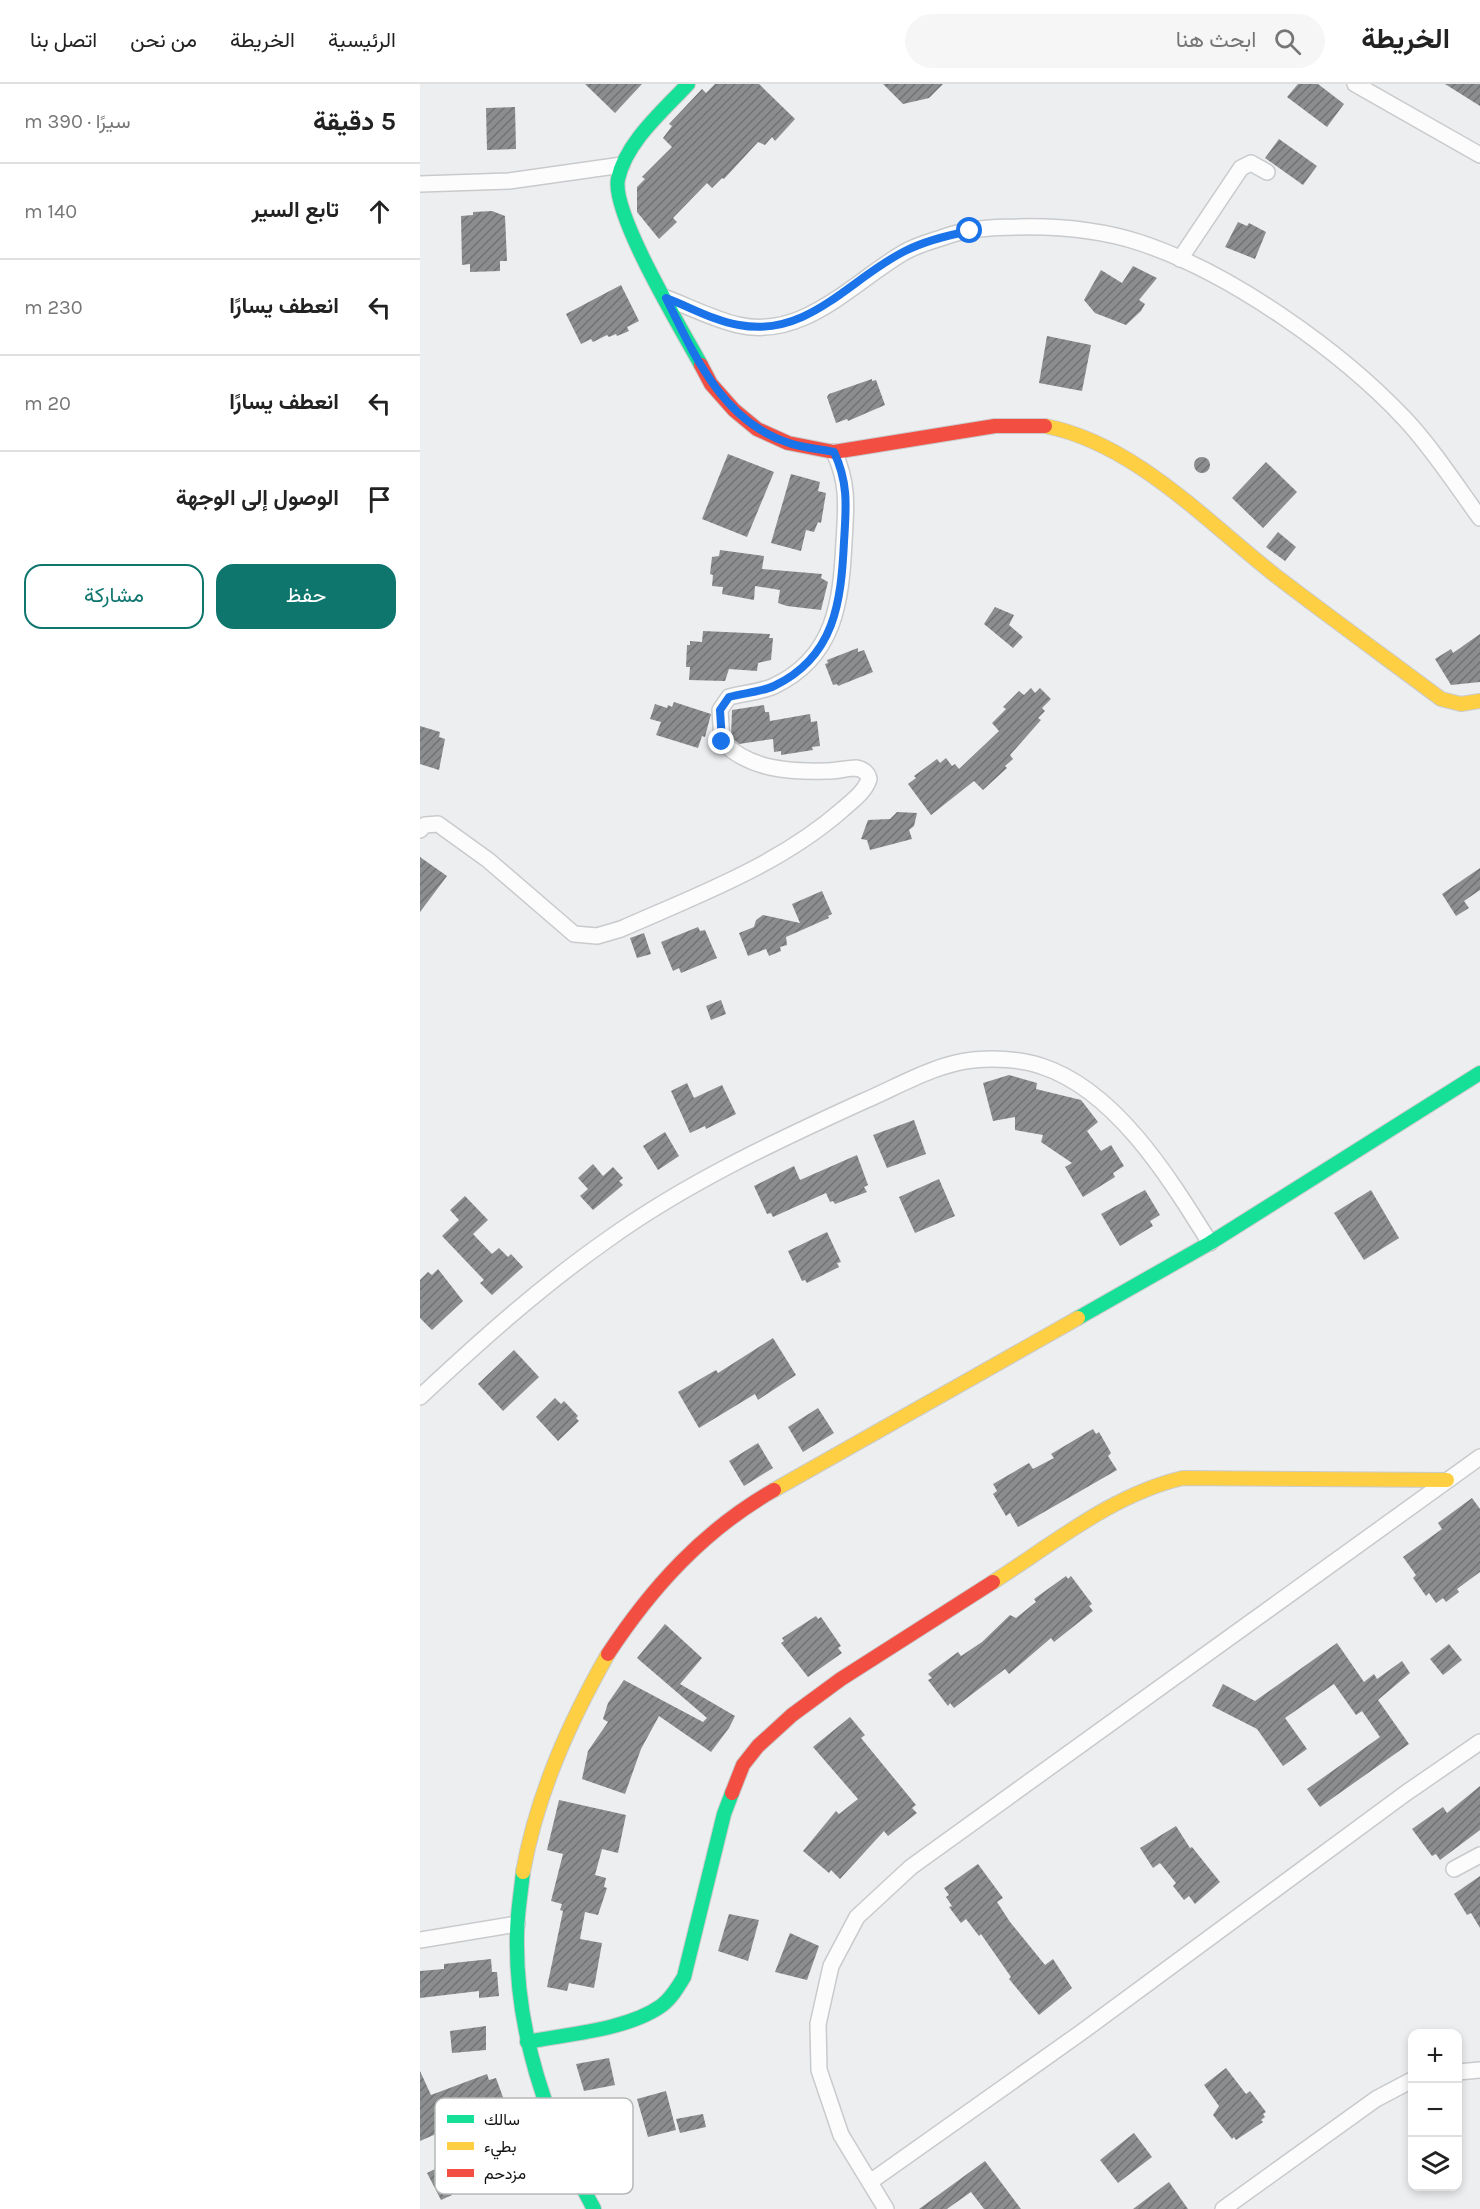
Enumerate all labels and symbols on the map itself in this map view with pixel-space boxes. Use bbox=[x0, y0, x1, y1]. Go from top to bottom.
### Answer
route start bbox=[956, 217, 982, 243]
route end bbox=[708, 728, 734, 754]
legend bbox=[435, 2098, 633, 2194]
text: سالك bbox=[484, 2110, 520, 2129]
text: بطيء bbox=[484, 2137, 516, 2160]
text: مزدحم bbox=[484, 2164, 526, 2184]

